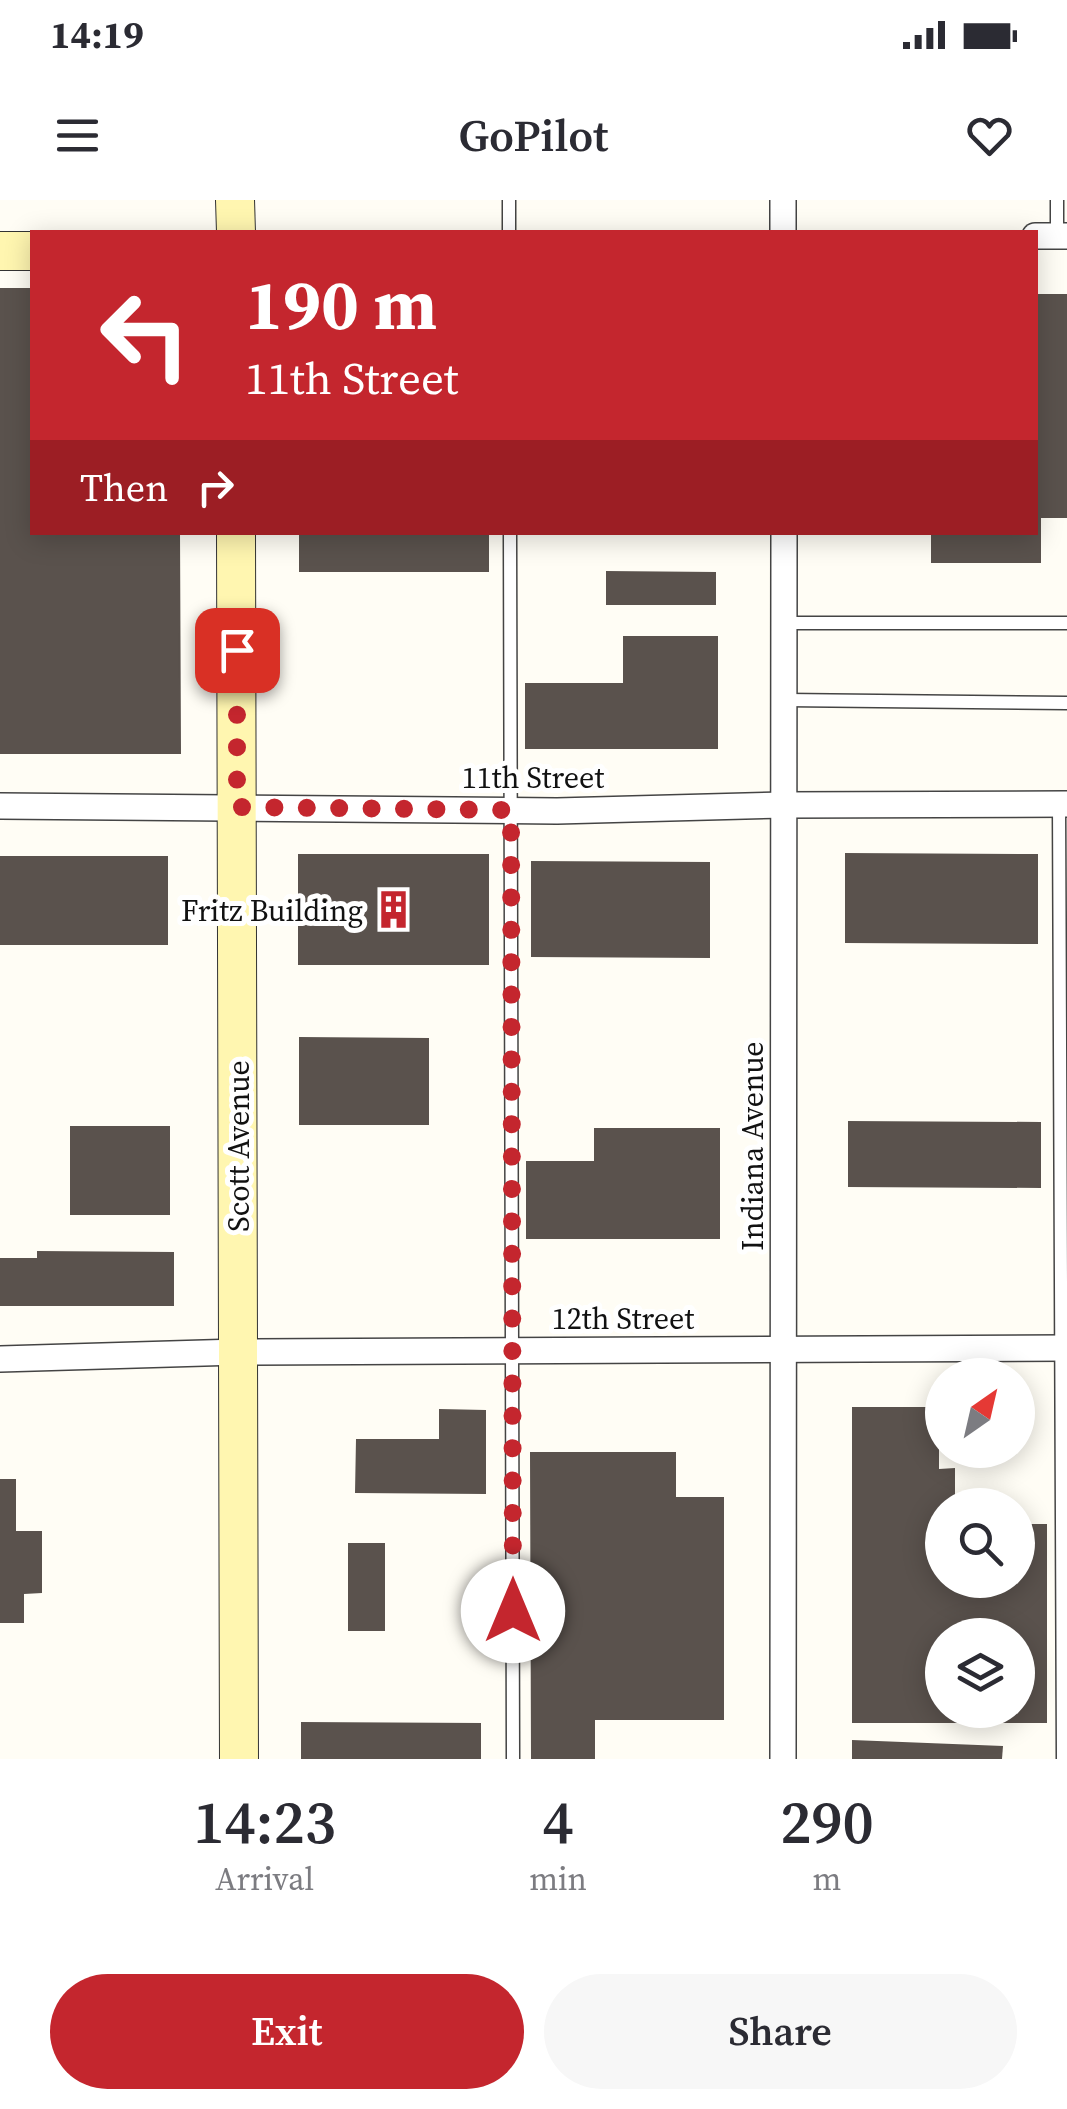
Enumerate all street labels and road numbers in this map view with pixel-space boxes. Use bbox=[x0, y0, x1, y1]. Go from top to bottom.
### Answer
street label: 11th Street bbox=[462, 757, 604, 798]
street label: Indiana Avenue bbox=[732, 1041, 773, 1251]
street label: Scott Avenue bbox=[218, 1060, 259, 1232]
street label: 12th Street bbox=[552, 1298, 694, 1339]

